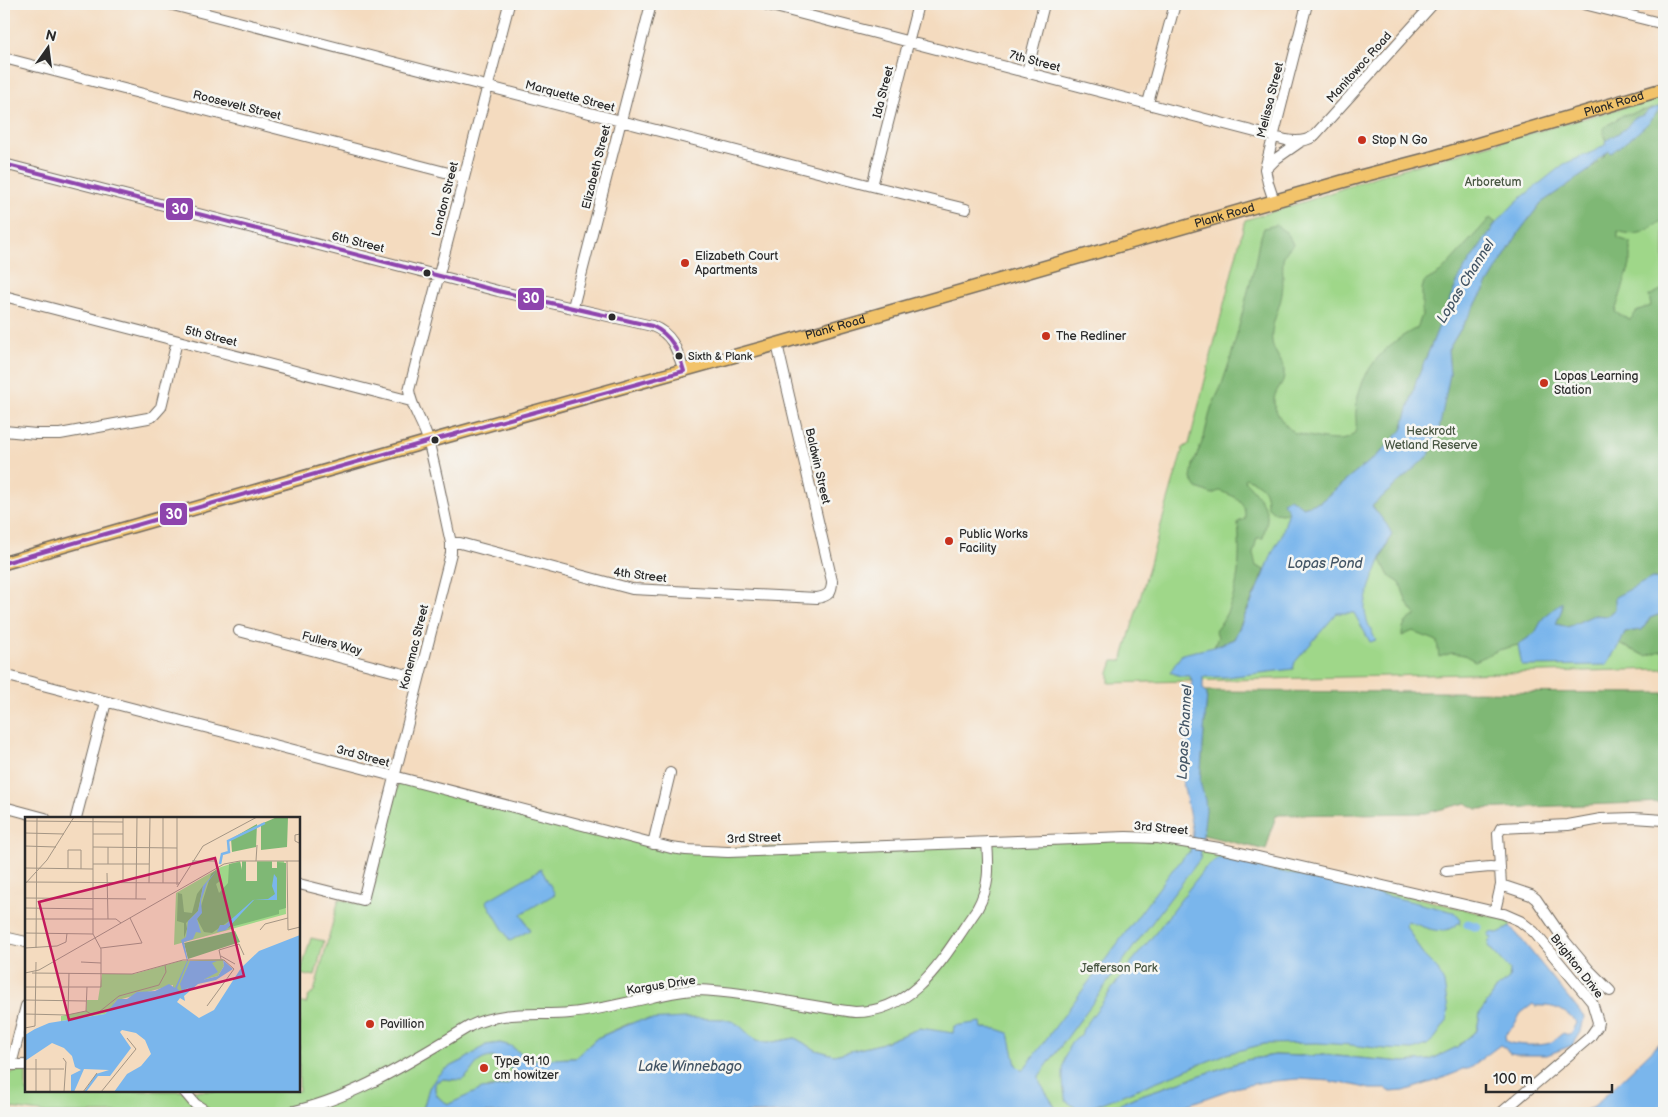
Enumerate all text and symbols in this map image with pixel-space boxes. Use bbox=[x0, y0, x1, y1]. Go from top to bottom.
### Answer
north arrow bbox=[22, 22, 72, 72]
text: N bbox=[44, 26, 58, 45]
street label: Manitowoc Road bbox=[1324, 29, 1395, 106]
street label: 7th Street bbox=[1008, 47, 1062, 76]
street label: Melissa Street bbox=[1254, 60, 1287, 140]
street label: Ida Street bbox=[870, 64, 897, 120]
street label: Marquette Street bbox=[523, 77, 617, 116]
street label: Roosevelt Street bbox=[191, 87, 283, 124]
street label: Plank Road bbox=[1582, 88, 1646, 120]
street label: Elizabeth Street bbox=[579, 123, 614, 211]
place label: Stop N Go bbox=[1372, 133, 1428, 148]
marker: Stop N Go bbox=[1356, 134, 1368, 146]
street label: London Street bbox=[429, 160, 462, 238]
park label: Arboretum bbox=[1465, 175, 1521, 190]
line badge: 30 bbox=[165, 197, 194, 221]
street label: Plank Road bbox=[1193, 200, 1257, 232]
text: 30 bbox=[172, 201, 189, 218]
street label: 6th Street bbox=[330, 229, 386, 256]
water label: Lopas Channel bbox=[1433, 236, 1498, 326]
place label: Elizabeth Court Apartments bbox=[695, 249, 779, 278]
marker: Elizabeth Court Apartments bbox=[679, 257, 691, 269]
unlabelled marker bbox=[422, 268, 432, 278]
line badge: 30 bbox=[517, 287, 545, 311]
text: 30 bbox=[523, 290, 540, 307]
unlabelled marker bbox=[607, 312, 617, 322]
street label: Plank Road bbox=[804, 312, 867, 344]
street label: 5th Street bbox=[183, 323, 239, 350]
place label: The Redliner bbox=[1056, 329, 1127, 344]
marker: The Redliner bbox=[1040, 330, 1052, 342]
place label: Sixth & Plank bbox=[688, 350, 753, 363]
marker: Sixth & Plank bbox=[674, 351, 684, 361]
place label: Lopas Learning Station bbox=[1554, 369, 1638, 398]
marker: Lopas Learning Station bbox=[1538, 377, 1550, 389]
park label: Heckrodt Wetland Reserve bbox=[1384, 424, 1478, 453]
street label: Baldwin Street bbox=[801, 427, 834, 506]
unlabelled marker bbox=[430, 435, 440, 445]
line badge: 30 bbox=[159, 502, 188, 526]
text: 30 bbox=[166, 506, 183, 523]
place label: Public Works Facility bbox=[959, 527, 1028, 556]
marker: Public Works Facility bbox=[943, 535, 955, 547]
water label: Lopas Pond bbox=[1287, 555, 1364, 572]
street label: 4th Street bbox=[612, 565, 668, 586]
street label: Konemac Street bbox=[397, 603, 432, 691]
street label: Fullers Way bbox=[300, 628, 364, 659]
water label: Lopas Channel bbox=[1174, 683, 1196, 780]
street label: 3rd Street bbox=[335, 742, 391, 771]
inset map bbox=[25, 817, 300, 1092]
street label: 3rd Street bbox=[1133, 819, 1189, 838]
street label: 3rd Street bbox=[727, 830, 782, 847]
street label: Brighton Drive bbox=[1547, 931, 1606, 1001]
park label: Jefferson Park bbox=[1080, 961, 1158, 976]
street label: Kargus Drive bbox=[626, 973, 697, 998]
place label: Pavillion bbox=[380, 1017, 424, 1032]
marker: Pavillion bbox=[364, 1018, 376, 1030]
place label: Type 91 10 cm howitzer bbox=[494, 1054, 559, 1083]
water label: Lake Winnebago bbox=[638, 1058, 742, 1075]
marker: Type 91 10 cm howitzer bbox=[478, 1062, 490, 1074]
scale bar bbox=[1486, 1062, 1612, 1094]
text: 100 m bbox=[1493, 1070, 1533, 1089]

